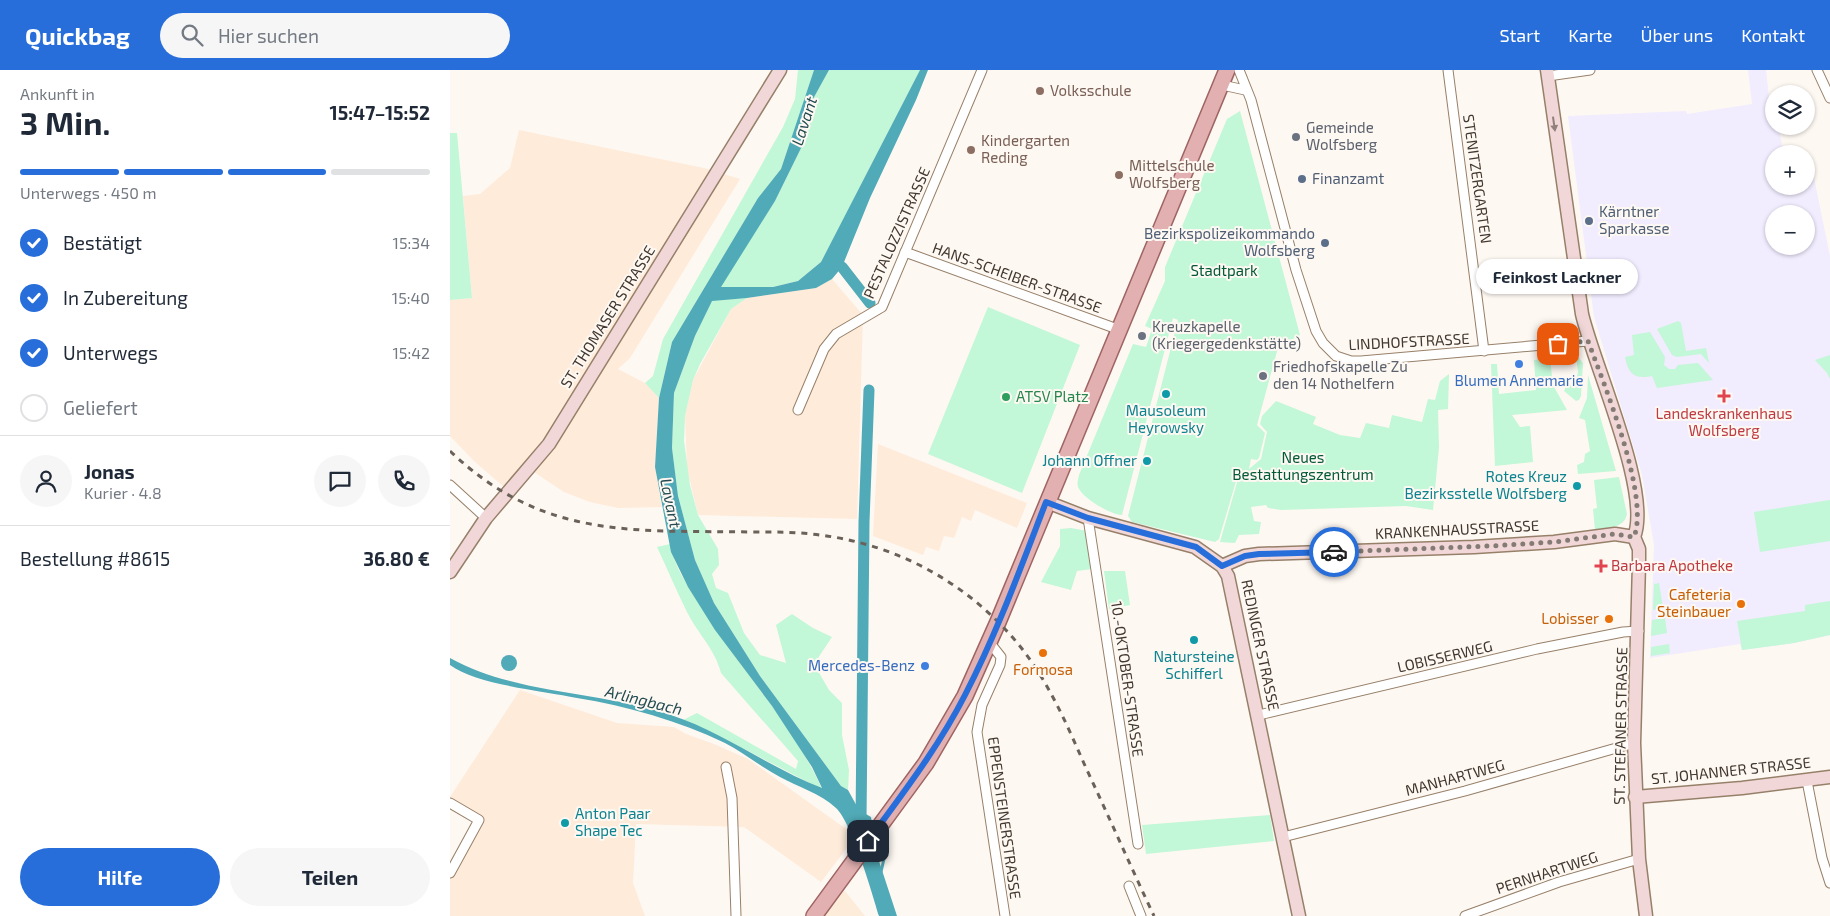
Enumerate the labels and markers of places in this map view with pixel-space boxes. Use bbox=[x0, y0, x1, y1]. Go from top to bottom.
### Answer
place label: Volksschule bbox=[1050, 81, 1132, 99]
marker: Volksschule bbox=[1034, 85, 1046, 97]
place label: Gemeinde Wolfsberg bbox=[1306, 118, 1378, 153]
place label: Kindergarten Reding bbox=[981, 131, 1070, 166]
marker: Gemeinde Wolfsberg bbox=[1290, 131, 1302, 143]
marker: Kindergarten Reding bbox=[965, 144, 977, 156]
place label: Mittelschule Wolfsberg bbox=[1129, 156, 1215, 191]
marker: Mittelschule Wolfsberg bbox=[1113, 169, 1125, 181]
place label: Finanzamt bbox=[1312, 169, 1384, 187]
marker: Finanzamt bbox=[1296, 173, 1308, 185]
place label: Kärntner Sparkasse bbox=[1599, 202, 1670, 237]
marker: Kärntner Sparkasse bbox=[1583, 215, 1595, 227]
place label: Bezirkspolizeikommando Wolfsberg bbox=[1144, 224, 1316, 259]
marker: Bezirkspolizeikommando Wolfsberg bbox=[1319, 237, 1331, 249]
callout: Feinkost Lackner bbox=[1477, 259, 1639, 294]
place label: Kreuzkapelle (Kriegergedenkstätte) bbox=[1152, 317, 1301, 352]
pin bbox=[1537, 323, 1579, 365]
marker: Kreuzkapelle (Kriegergedenkstätte) bbox=[1136, 330, 1148, 342]
place label: Friedhofskapelle Zu den 14 Nothelfern bbox=[1273, 357, 1408, 392]
marker: Blumen Annemarie bbox=[1513, 358, 1525, 370]
marker: Friedhofskapelle Zu den 14 Nothelfern bbox=[1257, 370, 1269, 382]
place label: Blumen Annemarie bbox=[1454, 371, 1584, 389]
place label: ATSV Platz bbox=[1016, 387, 1089, 405]
marker: Mausoleum Heyrowsky bbox=[1160, 388, 1172, 400]
marker: Landeskrankenhaus Wolfsberg bbox=[1717, 389, 1731, 403]
marker: ATSV Platz bbox=[1000, 391, 1012, 403]
place label: Mausoleum Heyrowsky bbox=[1126, 401, 1206, 436]
place label: Landeskrankenhaus Wolfsberg bbox=[1656, 404, 1792, 439]
place label: Johann Offner bbox=[1042, 451, 1137, 469]
marker: Johann Offner bbox=[1141, 455, 1153, 467]
place label: Rotes Kreuz Bezirksstelle Wolfsberg bbox=[1404, 467, 1568, 502]
marker: Rotes Kreuz Bezirksstelle Wolfsberg bbox=[1571, 480, 1583, 492]
place label: Barbara Apotheke bbox=[1611, 556, 1733, 574]
marker: Barbara Apotheke bbox=[1595, 560, 1607, 572]
place label: Cafeteria Steinbauer bbox=[1657, 585, 1731, 620]
marker: Cafeteria Steinbauer bbox=[1735, 598, 1747, 610]
place label: Lobisser bbox=[1541, 609, 1599, 627]
marker: Lobisser bbox=[1603, 613, 1615, 625]
marker: Natursteine Schifferl bbox=[1188, 634, 1200, 646]
marker: Formosa bbox=[1037, 647, 1049, 659]
place label: Natursteine Schifferl bbox=[1154, 647, 1234, 682]
place label: Mercedes-Benz bbox=[808, 656, 915, 674]
marker: Mercedes-Benz bbox=[919, 660, 931, 672]
place label: Formosa bbox=[1013, 660, 1073, 678]
place label: Anton Paar Shape Tec bbox=[575, 804, 651, 839]
marker: Anton Paar Shape Tec bbox=[559, 817, 571, 829]
pin bbox=[847, 820, 889, 862]

